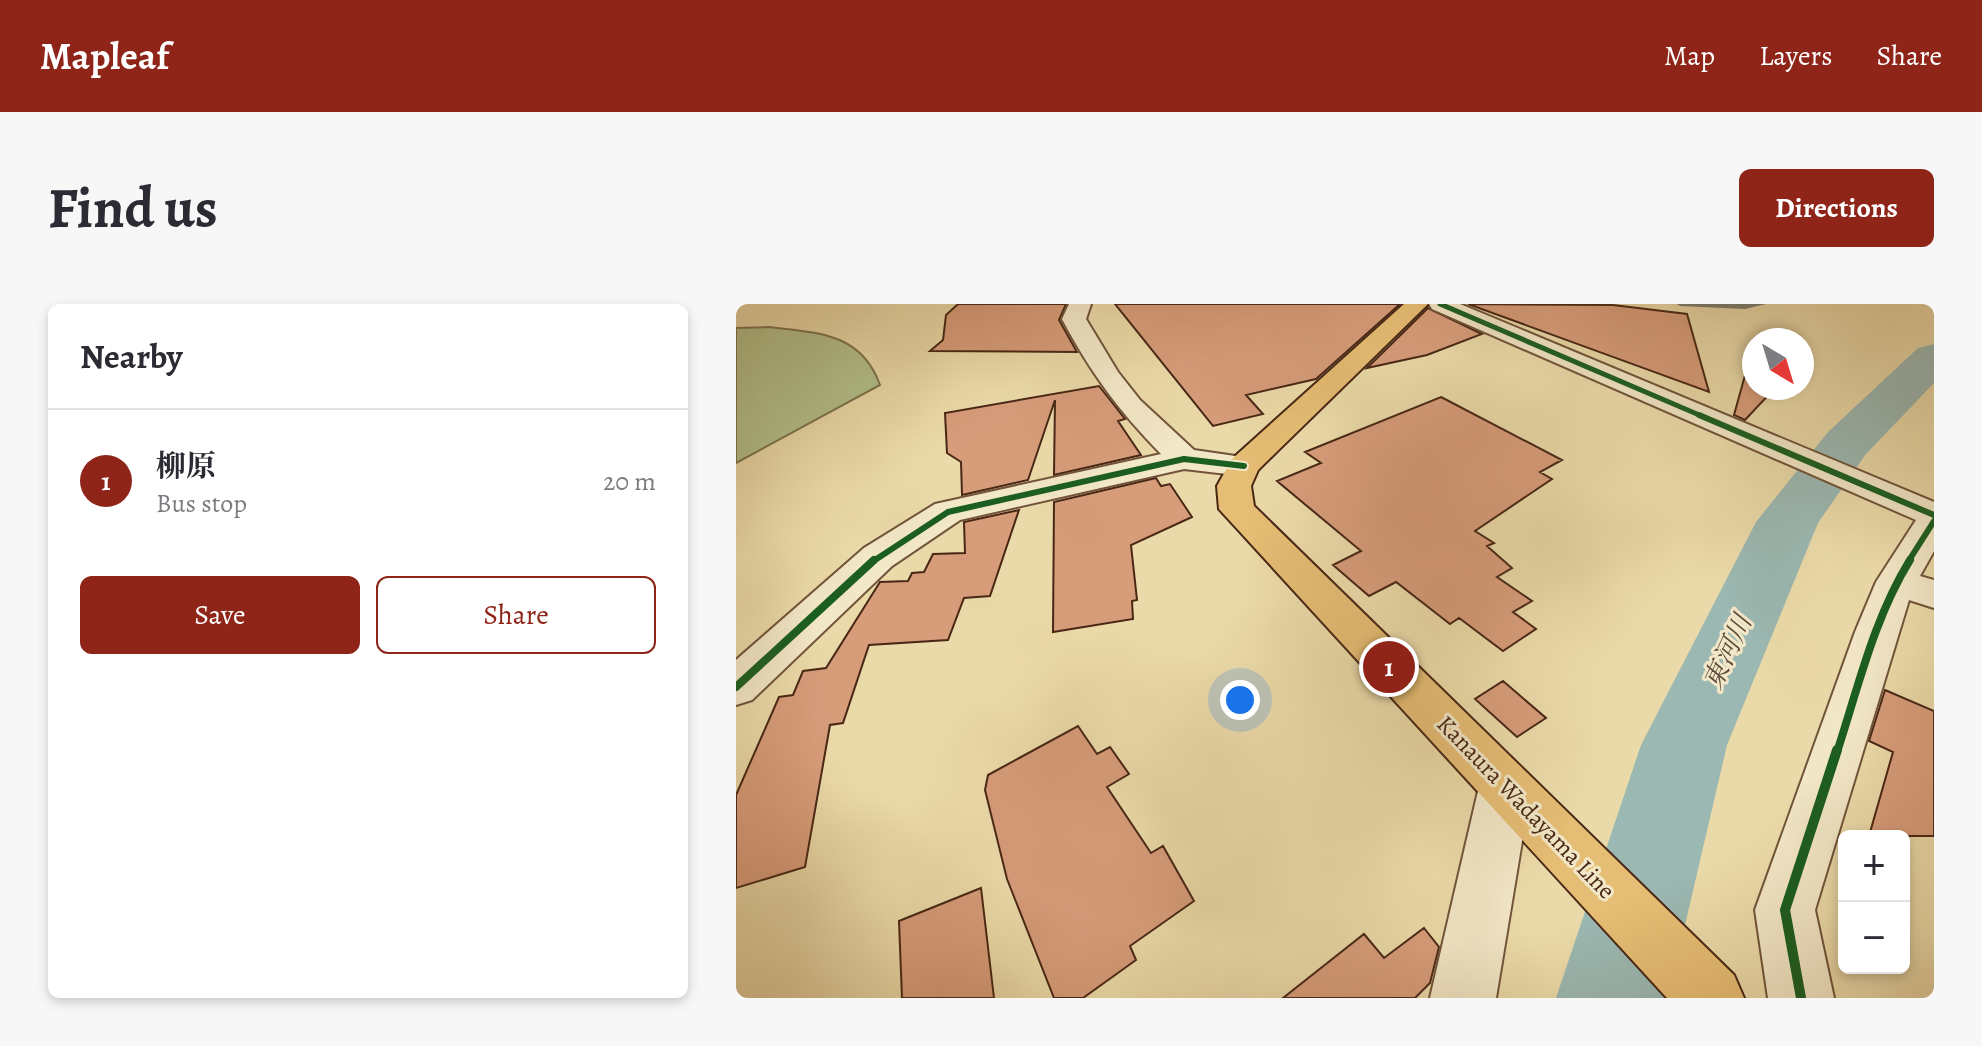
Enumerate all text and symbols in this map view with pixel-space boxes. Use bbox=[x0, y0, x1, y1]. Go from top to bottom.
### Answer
text: Mapleaf bbox=[40, 30, 169, 82]
text: Map bbox=[1664, 37, 1715, 75]
text: Layers bbox=[1759, 37, 1832, 75]
text: Share bbox=[1876, 37, 1942, 75]
button: Directions bbox=[1739, 169, 1934, 247]
text: Find us bbox=[48, 170, 218, 246]
north arrow bbox=[1742, 328, 1814, 400]
text: Nearby bbox=[80, 333, 183, 380]
text: 柳原 bbox=[156, 446, 216, 486]
text: 1 bbox=[101, 464, 111, 499]
text: 20 m bbox=[603, 464, 656, 499]
text: Bus stop bbox=[156, 486, 247, 521]
button: Save bbox=[80, 576, 360, 654]
button: Share bbox=[376, 576, 656, 654]
water label: 東河川 bbox=[1695, 607, 1761, 695]
pin: 1 bbox=[1363, 637, 1415, 697]
your location bbox=[1220, 680, 1260, 720]
street label: Kanaura Wadayama Line bbox=[1430, 708, 1622, 906]
map controls bbox=[1838, 830, 1910, 974]
button: + bbox=[1838, 830, 1910, 902]
button: − bbox=[1838, 902, 1910, 974]

